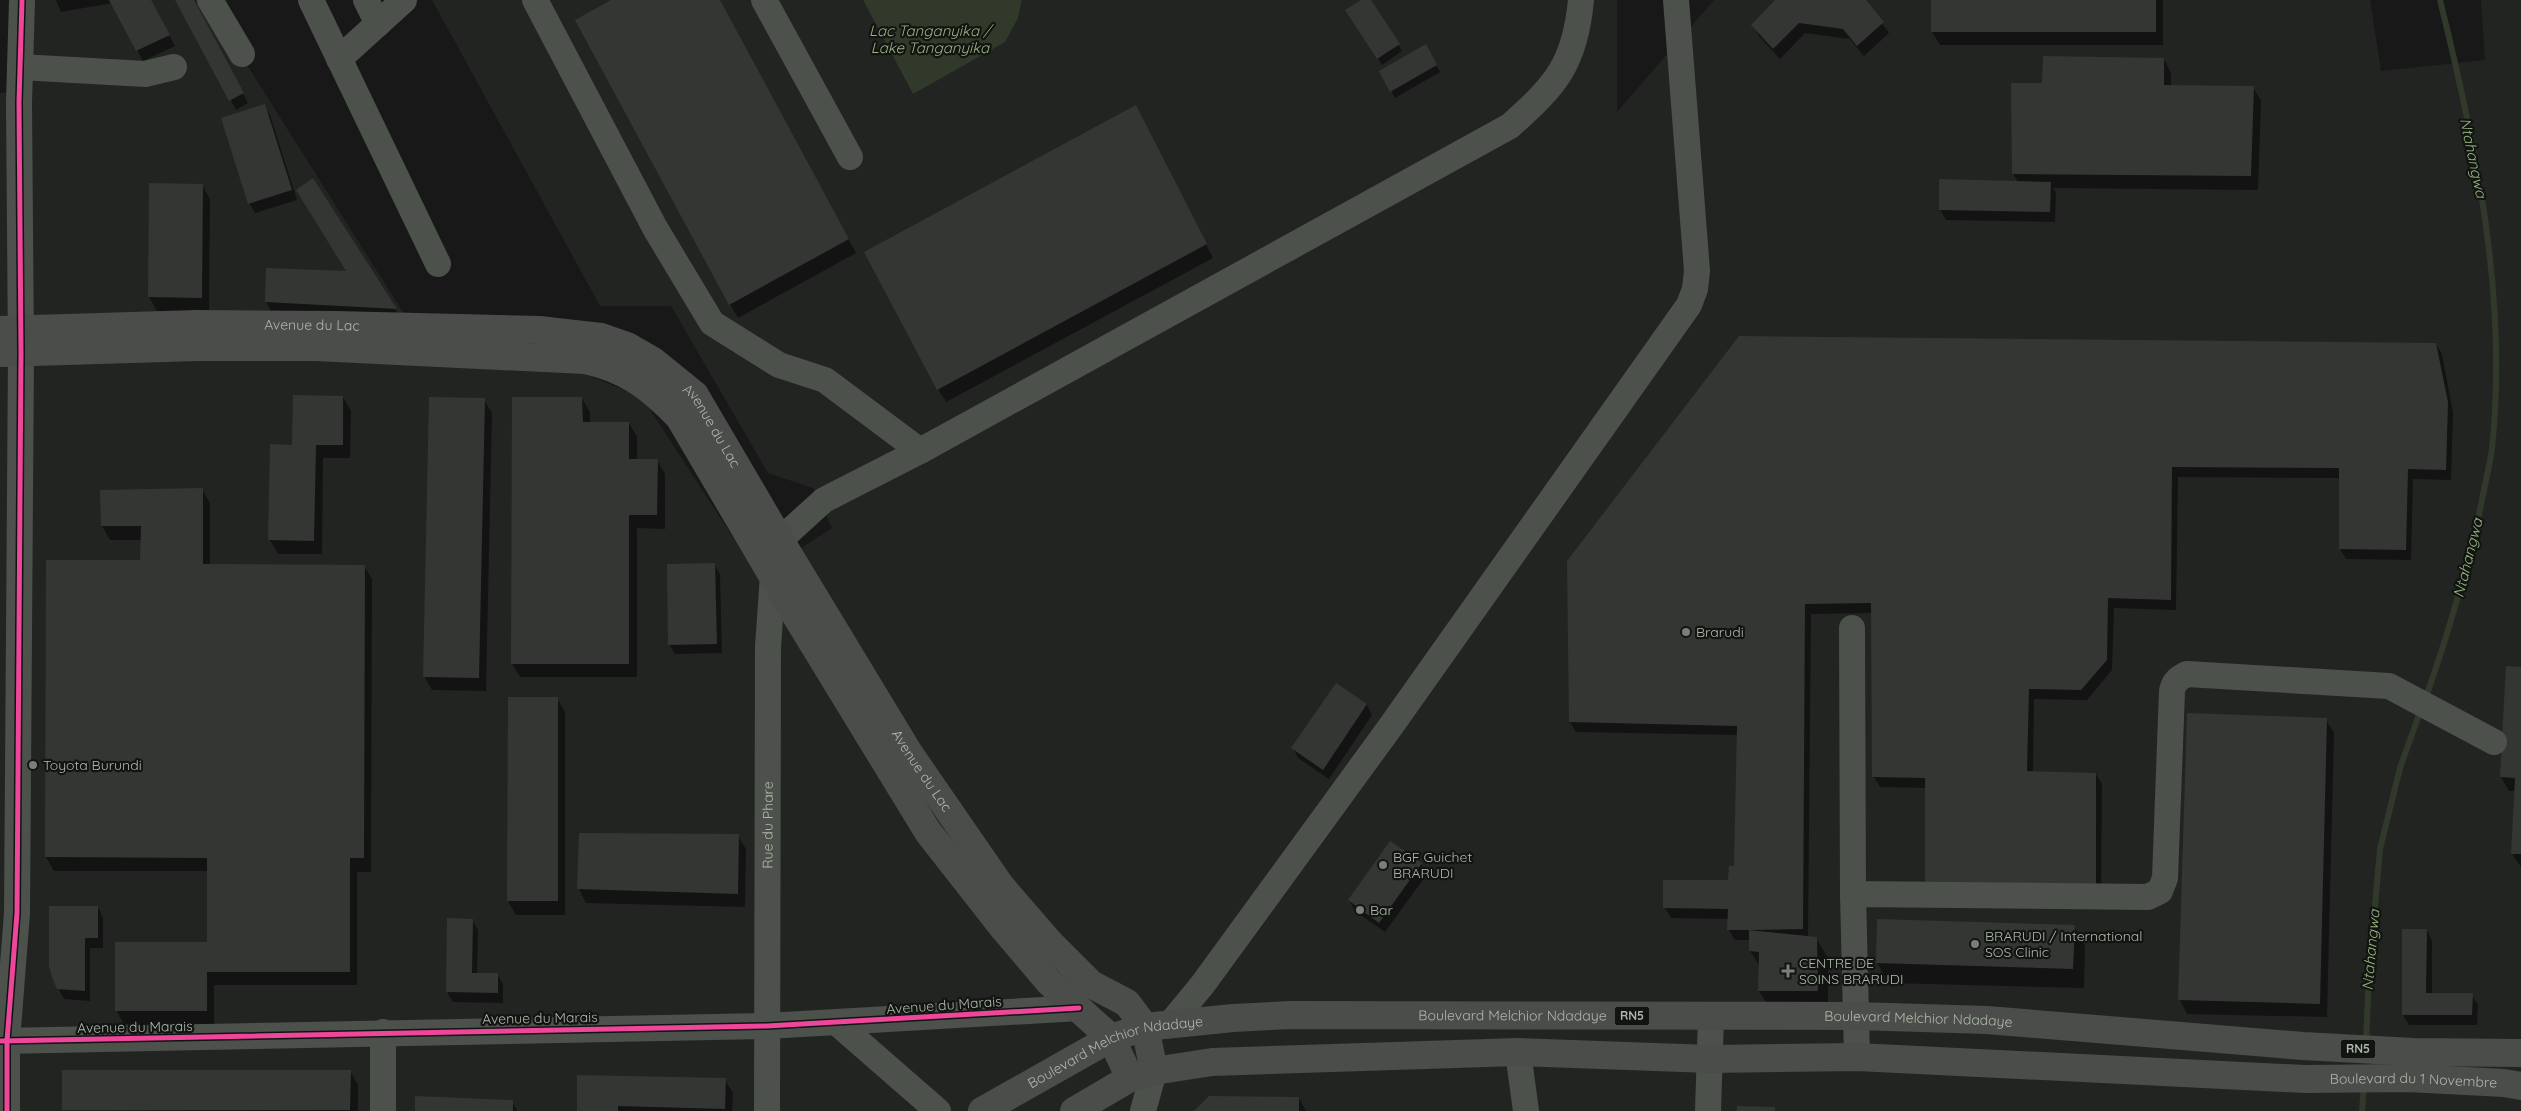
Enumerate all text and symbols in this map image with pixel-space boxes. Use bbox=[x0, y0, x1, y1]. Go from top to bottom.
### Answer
water label: Lac Tanganyika / Lake Tanganyika bbox=[869, 21, 994, 57]
water label: Ntahangwa bbox=[2456, 116, 2491, 200]
street label: Avenue du Lac bbox=[264, 315, 360, 335]
street label: Avenue du Lac bbox=[679, 380, 745, 471]
water label: Ntahangwa bbox=[2448, 515, 2487, 600]
place label: Brarudi bbox=[1696, 623, 1744, 641]
marker: Brarudi bbox=[1680, 626, 1692, 638]
street label: Avenue du Lac bbox=[888, 726, 956, 815]
place label: Toyota Burundi bbox=[43, 756, 142, 774]
marker: Toyota Burundi bbox=[27, 759, 39, 771]
street label: Rue du Phare bbox=[759, 781, 777, 869]
place label: BGF Guichet BRARUDI bbox=[1393, 848, 1472, 882]
marker: BGF Guichet BRARUDI bbox=[1377, 859, 1389, 871]
place label: Bar bbox=[1370, 901, 1394, 919]
marker: Bar bbox=[1354, 904, 1366, 916]
water label: Ntahangwa bbox=[2358, 908, 2384, 991]
place label: BRARUDI / International SOS Clinic bbox=[1985, 927, 2143, 961]
marker: BRARUDI / International SOS Clinic bbox=[1969, 938, 1981, 950]
place label: CENTRE DE SOINS BRARUDI bbox=[1799, 954, 1903, 988]
marker: CENTRE DE SOINS BRARUDI bbox=[1781, 964, 1795, 978]
street label: Avenue du Marais bbox=[886, 992, 1002, 1018]
street label: Boulevard Melchior Ndadaye bbox=[1418, 1006, 1607, 1025]
road number: RN5 bbox=[1614, 1006, 1650, 1026]
street label: Boulevard Melchior Ndadaye bbox=[1824, 1007, 2013, 1031]
street label: Avenue du Marais bbox=[482, 1008, 598, 1028]
street label: Boulevard Melchior Ndadaye bbox=[1024, 1012, 1204, 1092]
street label: Avenue du Marais bbox=[77, 1017, 193, 1037]
road number: RN5 bbox=[2340, 1040, 2376, 1058]
street label: Boulevard du 1 Novembre bbox=[2330, 1069, 2498, 1092]

